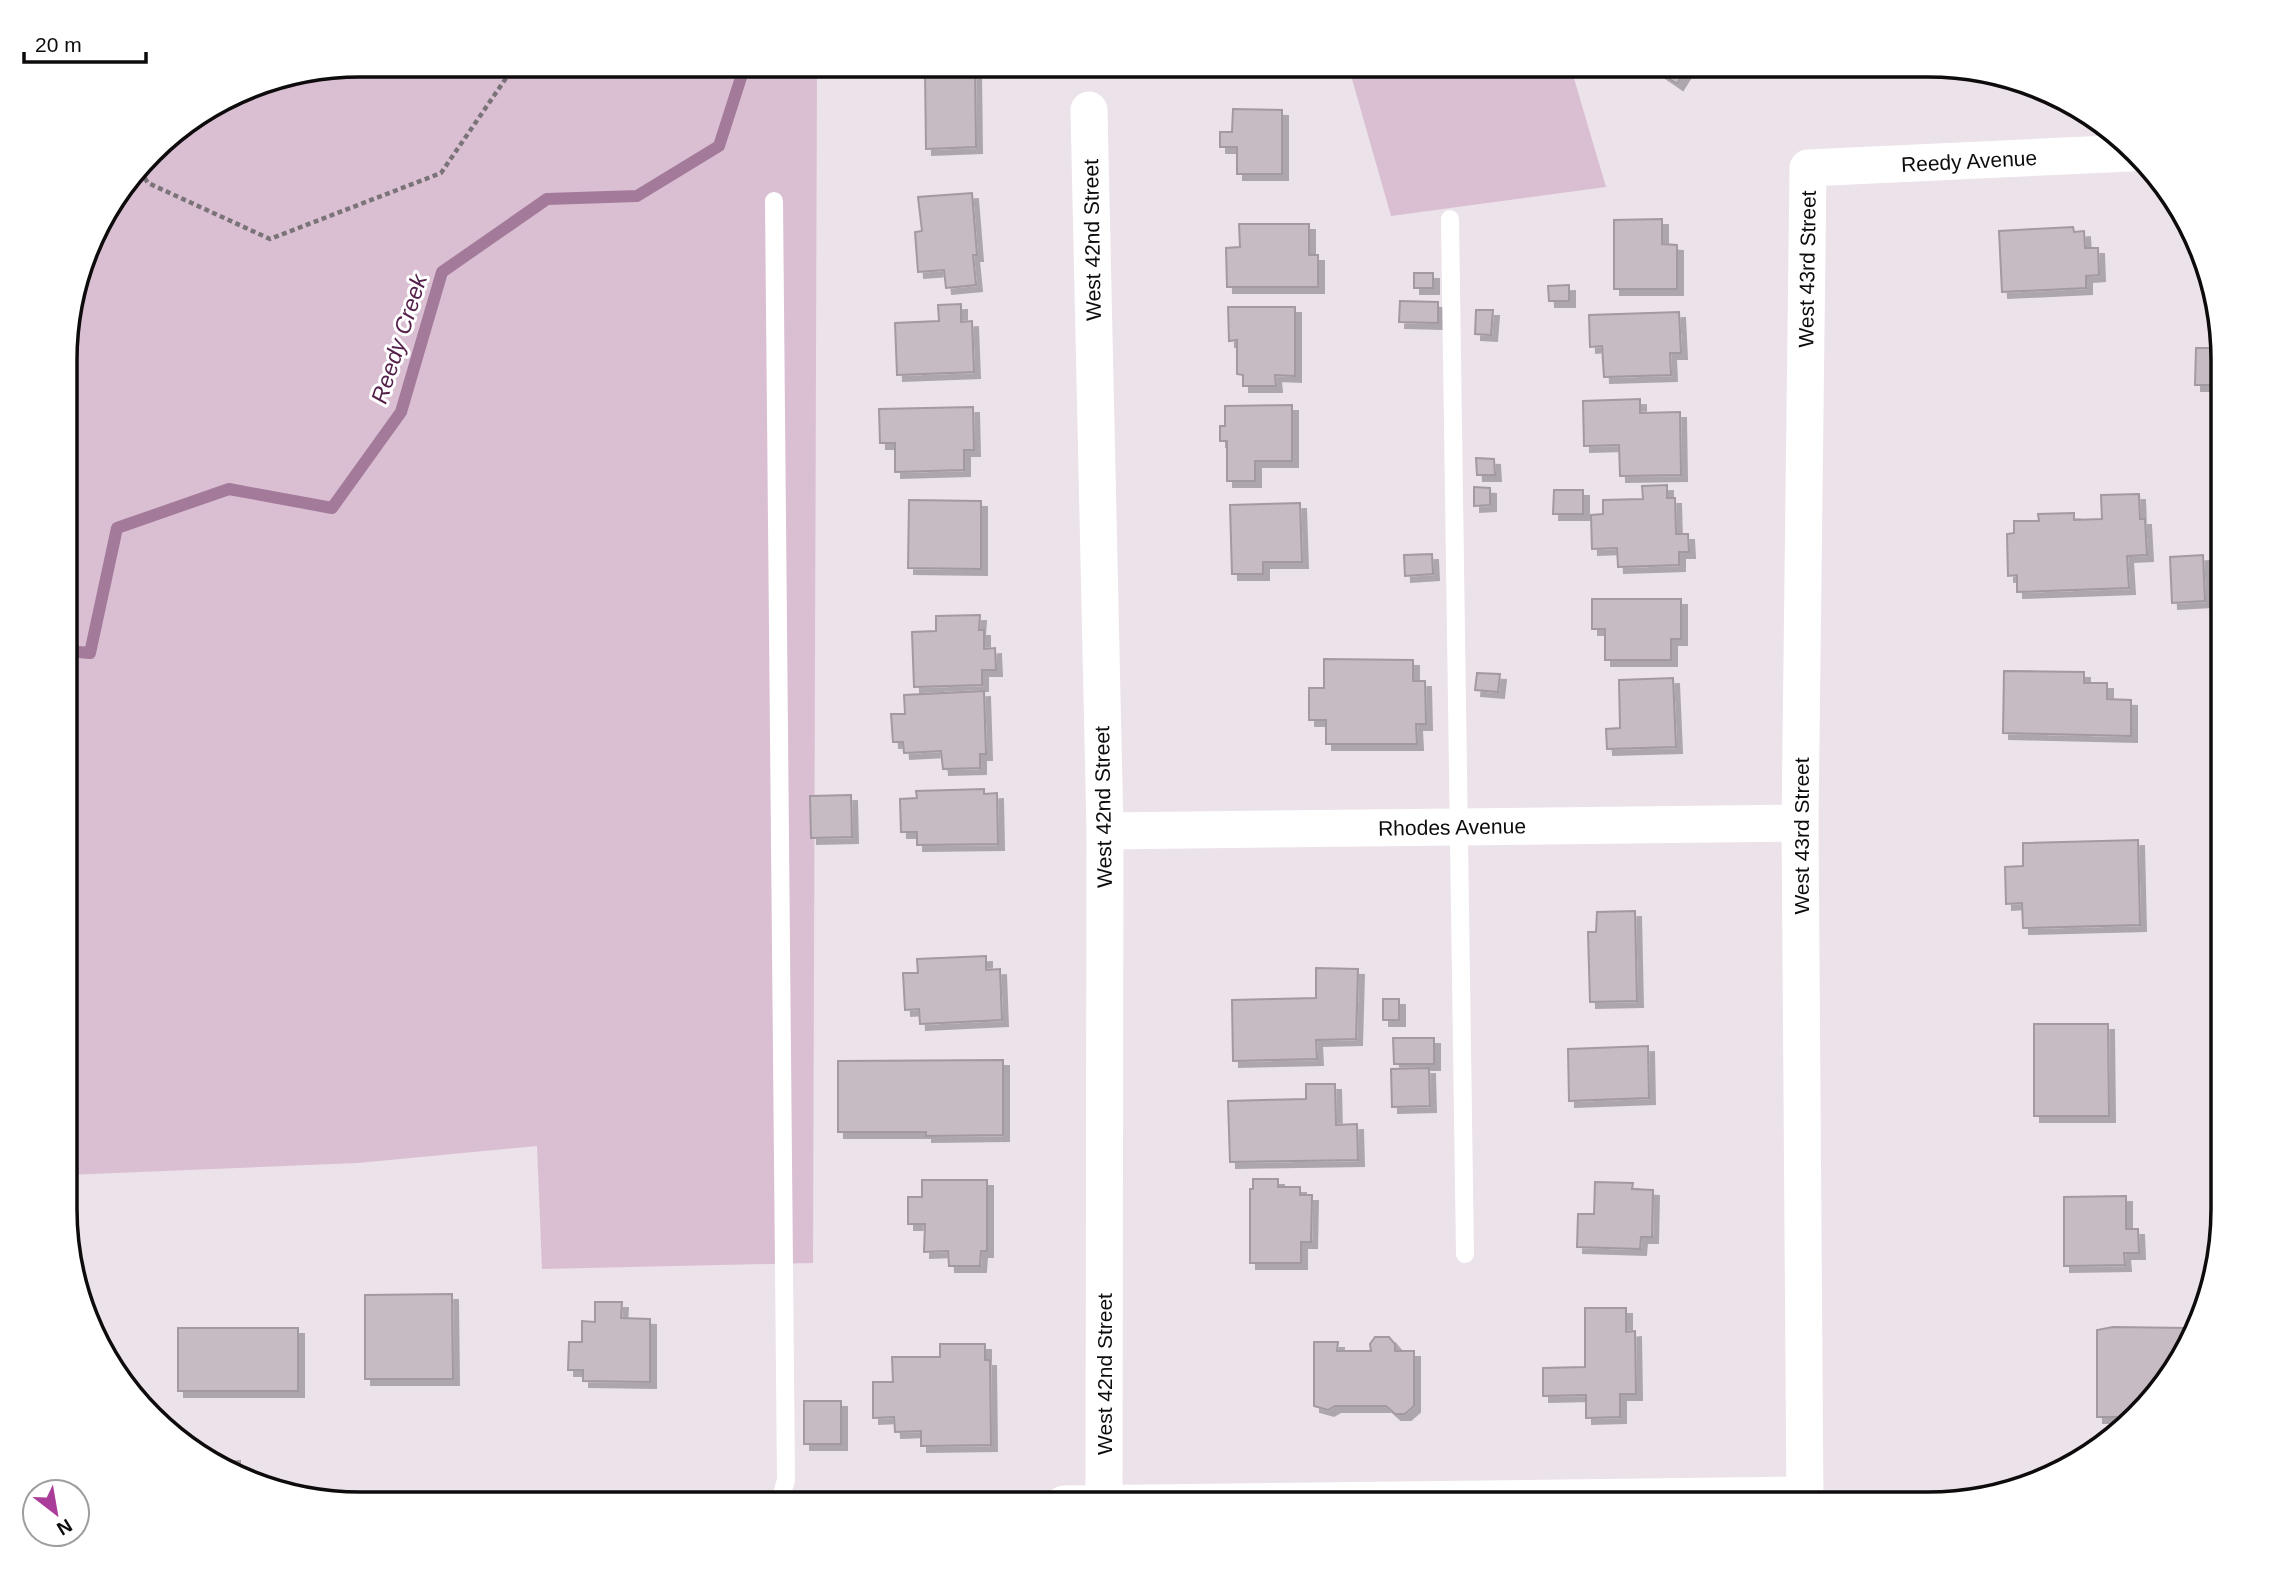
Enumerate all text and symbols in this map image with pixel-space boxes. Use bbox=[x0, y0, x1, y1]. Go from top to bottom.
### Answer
scale bar bbox=[24, 21, 147, 65]
text: 20 m bbox=[35, 33, 82, 56]
street label: Reedy Avenue bbox=[1900, 146, 2038, 176]
street label: West 42nd Street bbox=[1079, 159, 1105, 321]
street label: West 43rd Street bbox=[1794, 190, 1820, 348]
water label: Reedy Creek bbox=[366, 270, 433, 407]
street label: West 42nd Street bbox=[1090, 726, 1116, 888]
street label: West 43rd Street bbox=[1790, 757, 1813, 915]
street label: Rhodes Avenue bbox=[1378, 814, 1526, 840]
street label: West 42nd Street bbox=[1093, 1293, 1116, 1455]
north arrow bbox=[21, 1478, 91, 1548]
text: N bbox=[53, 1515, 76, 1540]

